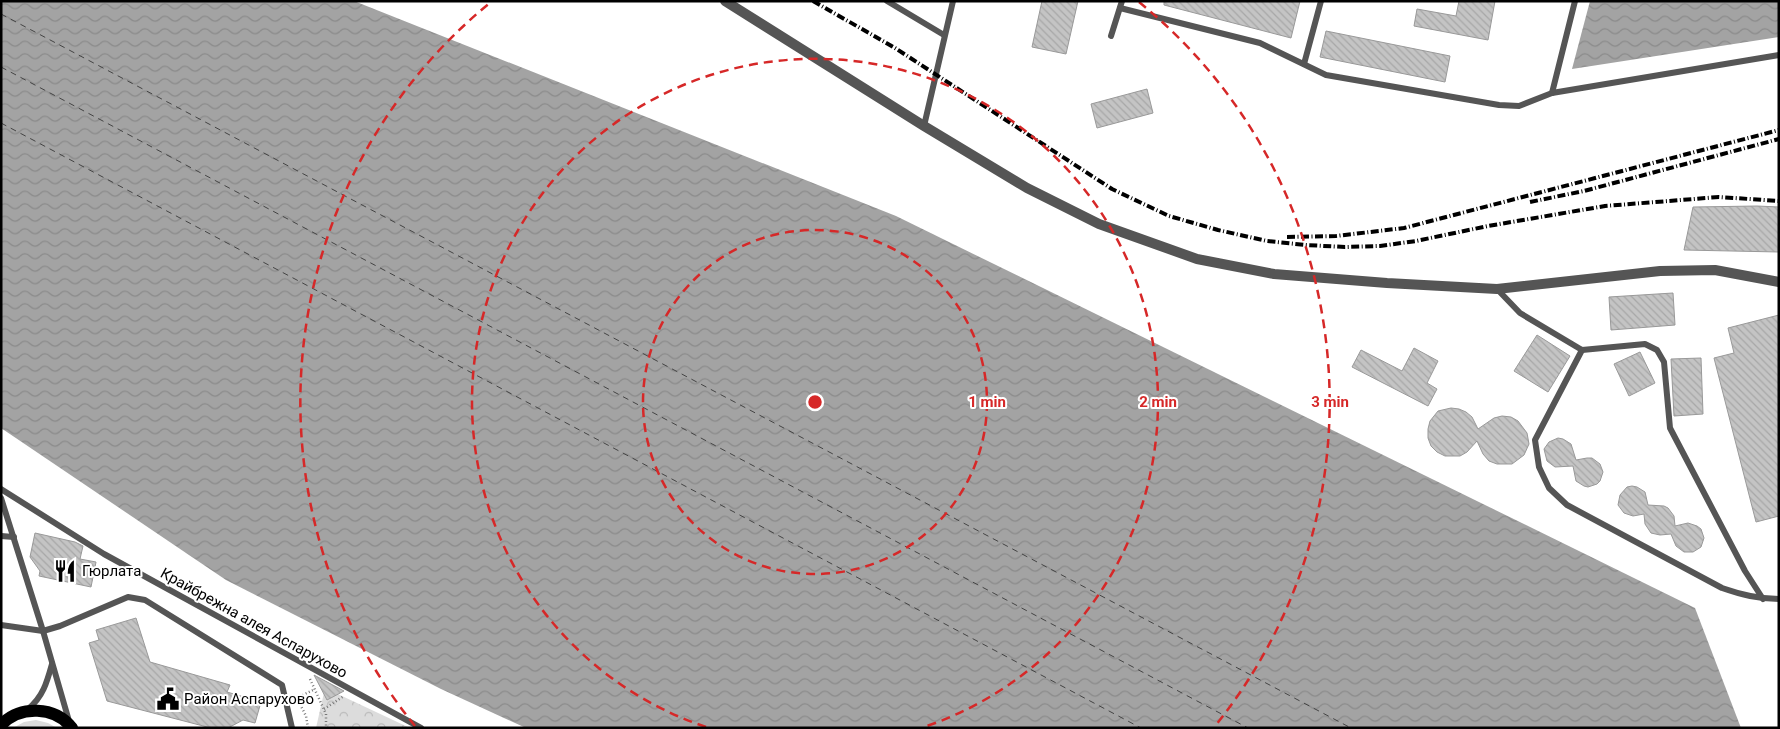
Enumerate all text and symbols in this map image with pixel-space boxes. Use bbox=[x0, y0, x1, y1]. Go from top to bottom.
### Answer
centre of rings bbox=[806, 393, 824, 411]
text: 1 min bbox=[968, 393, 1006, 411]
text: 2 min bbox=[1139, 393, 1177, 411]
text: 3 min bbox=[1311, 393, 1349, 411]
restaurant icon: Гюрлата bbox=[52, 558, 78, 584]
place label: Гюрлата bbox=[82, 562, 141, 580]
street label: Крайбрежна алея Аспарухово bbox=[157, 564, 351, 682]
public building icon: Район Аспарухово bbox=[155, 686, 181, 712]
place label: Район Аспарухово bbox=[184, 690, 314, 708]

